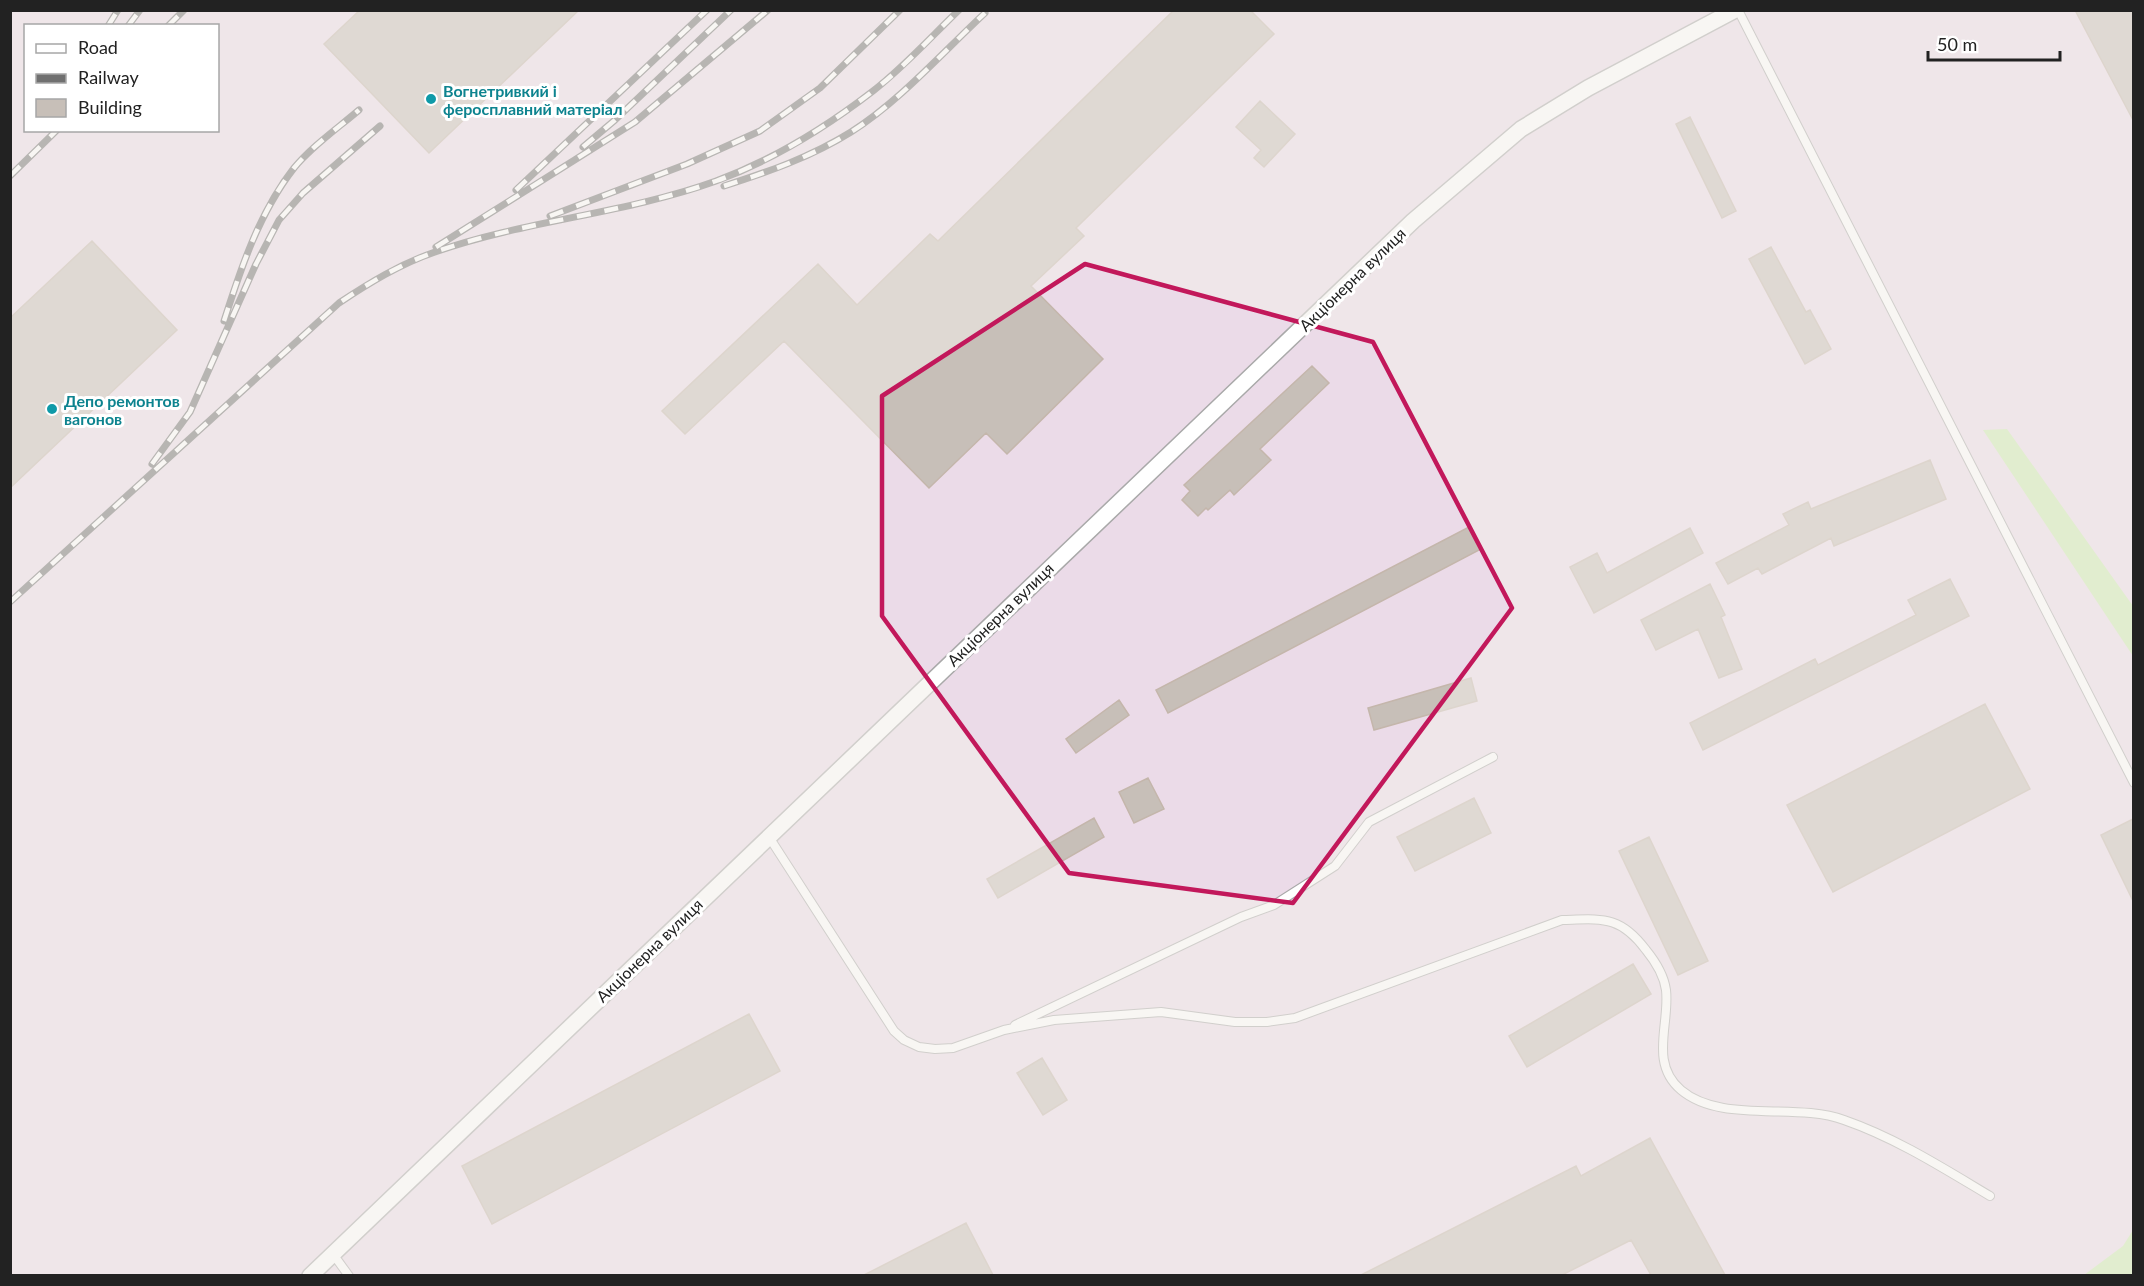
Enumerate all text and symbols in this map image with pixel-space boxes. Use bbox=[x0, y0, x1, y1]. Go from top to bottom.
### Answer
legend bbox=[24, 24, 219, 132]
scale bar bbox=[1928, 24, 2060, 62]
text: 50 m bbox=[1937, 33, 1977, 55]
text: Road bbox=[78, 36, 118, 58]
text: Railway bbox=[78, 66, 139, 88]
place label: Вогнетривкий і феросплавний матеріал bbox=[443, 81, 623, 118]
marker: Вогнетривкий і феросплавний матеріал bbox=[424, 92, 438, 106]
text: Building bbox=[78, 96, 142, 118]
street label: Акціонерна вулиця bbox=[1295, 223, 1409, 335]
place label: Депо ремонтов вагонов bbox=[64, 391, 180, 428]
marker: Депо ремонтов вагонов bbox=[45, 402, 59, 416]
street label: Акціонерна вулиця bbox=[943, 558, 1057, 670]
street label: Акціонерна вулиця bbox=[592, 894, 706, 1006]

